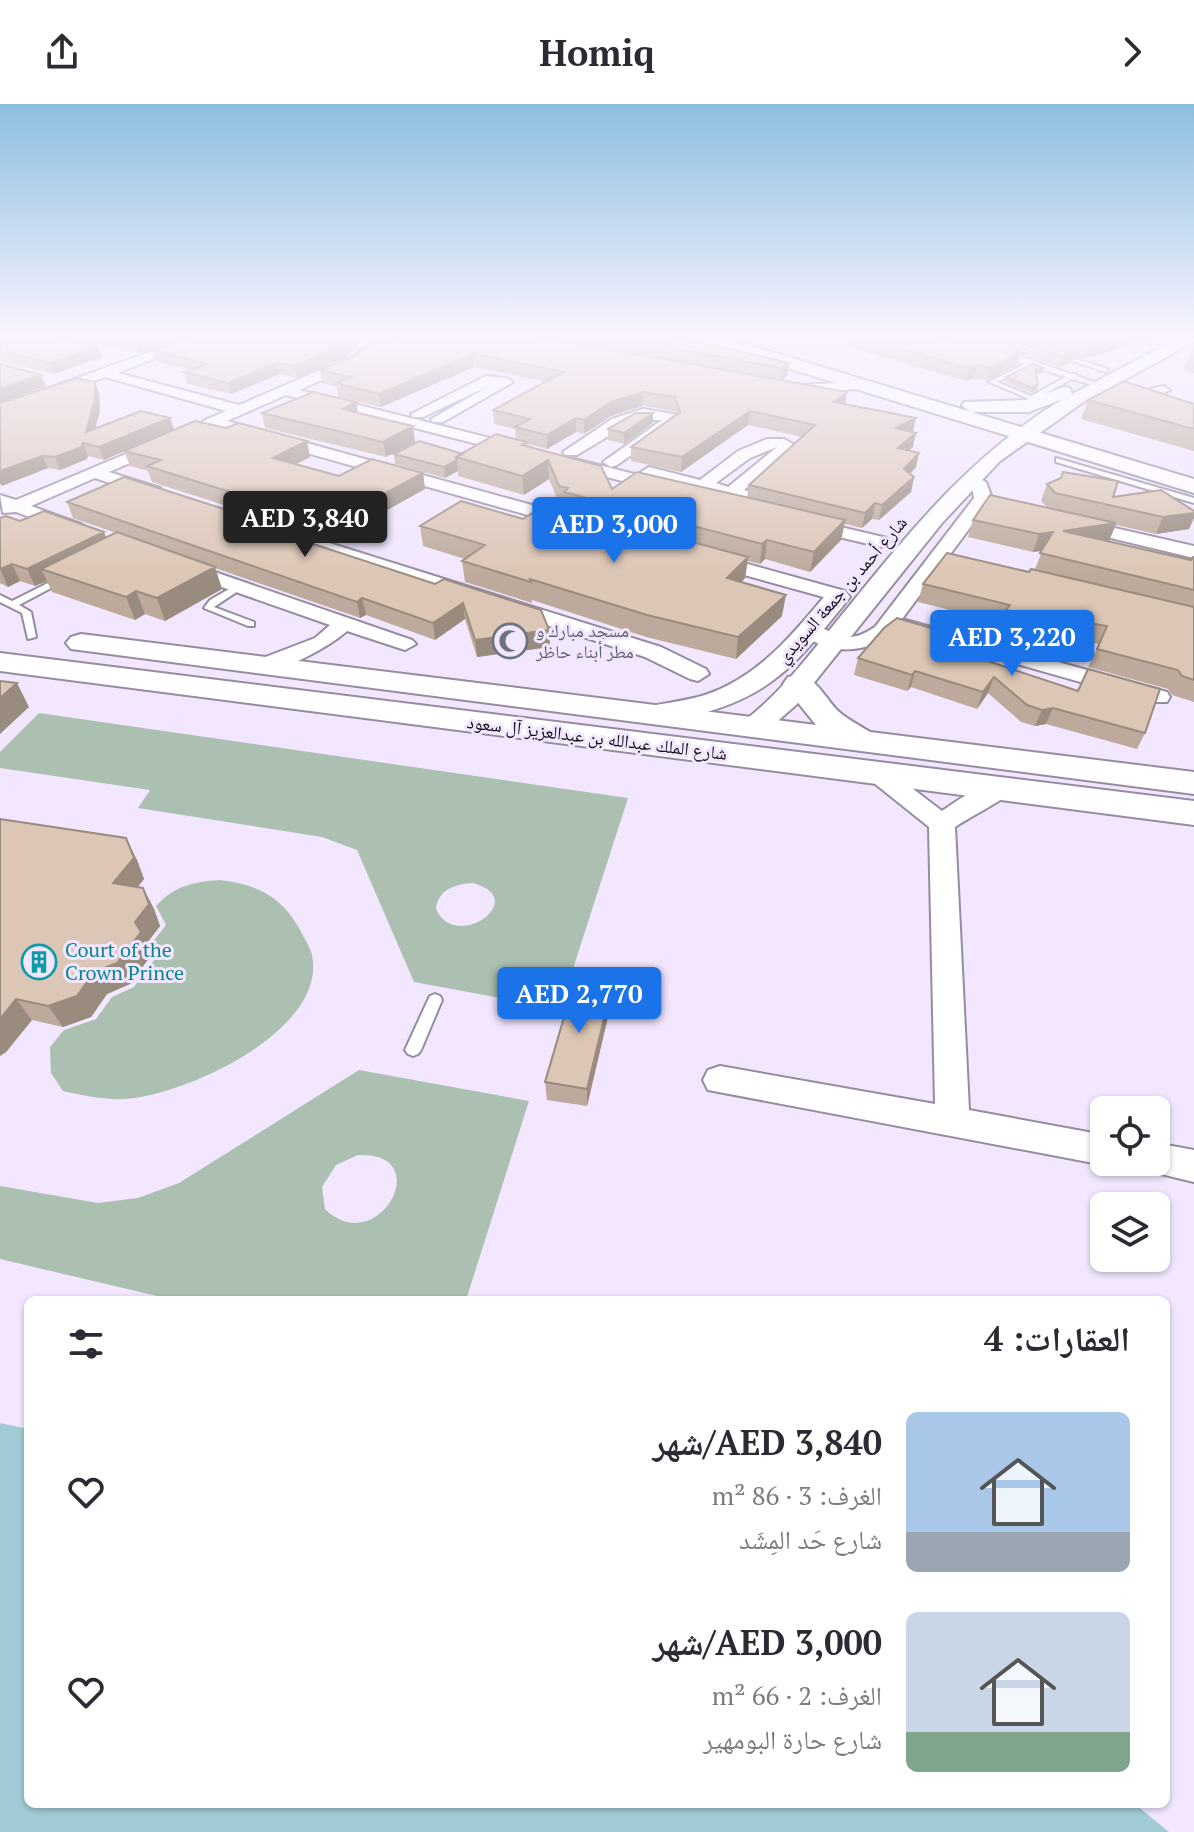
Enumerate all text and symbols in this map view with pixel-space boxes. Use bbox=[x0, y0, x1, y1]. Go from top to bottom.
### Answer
text: Homiq bbox=[539, 29, 655, 76]
icon: share bbox=[40, 30, 84, 74]
icon: forward bbox=[1110, 30, 1154, 74]
pin: AED 3,840 bbox=[213, 491, 397, 559]
pin: AED 3,000 bbox=[522, 497, 706, 565]
text: AED 3,840 bbox=[241, 500, 369, 534]
text: AED 3,000 bbox=[550, 506, 678, 540]
street label: شارع أحمد بن جمعة السويدي bbox=[771, 511, 915, 670]
pin: AED 3,220 bbox=[920, 610, 1104, 678]
place label: مسجد مبارك و مطر أبناء حاظر bbox=[535, 618, 634, 663]
text: AED 3,220 bbox=[948, 619, 1076, 653]
mosque icon: مسجد مبارك و مطر أبناء حاظر bbox=[491, 622, 529, 660]
street label: شارع الملك عبدالله بن عبدالعزيز آل سعود bbox=[466, 709, 729, 765]
place label: Court of the Crown Prince bbox=[65, 936, 184, 986]
building icon: Court of the Crown Prince bbox=[20, 943, 58, 981]
pin: AED 2,770 bbox=[487, 967, 671, 1035]
text: AED 2,770 bbox=[515, 976, 643, 1010]
map controls bbox=[1090, 1096, 1170, 1272]
button: locate bbox=[1090, 1096, 1170, 1176]
button: layers bbox=[1090, 1192, 1170, 1272]
text: العقارات: 4 bbox=[984, 1316, 1130, 1361]
icon: filters bbox=[64, 1322, 108, 1366]
text: AED 3,840/شهر bbox=[653, 1420, 882, 1465]
icon: home bbox=[970, 1444, 1066, 1540]
icon: heart bbox=[64, 1470, 108, 1514]
text: الغرف: 3 · 86 m² bbox=[712, 1478, 882, 1512]
text: شارع حَد المِشَد bbox=[739, 1522, 882, 1556]
text: AED 3,000/شهر bbox=[653, 1620, 882, 1665]
icon: home bbox=[970, 1644, 1066, 1740]
icon: heart bbox=[64, 1670, 108, 1714]
text: الغرف: 2 · 66 m² bbox=[712, 1678, 882, 1712]
text: شارع حارة البومهير bbox=[703, 1722, 882, 1756]

